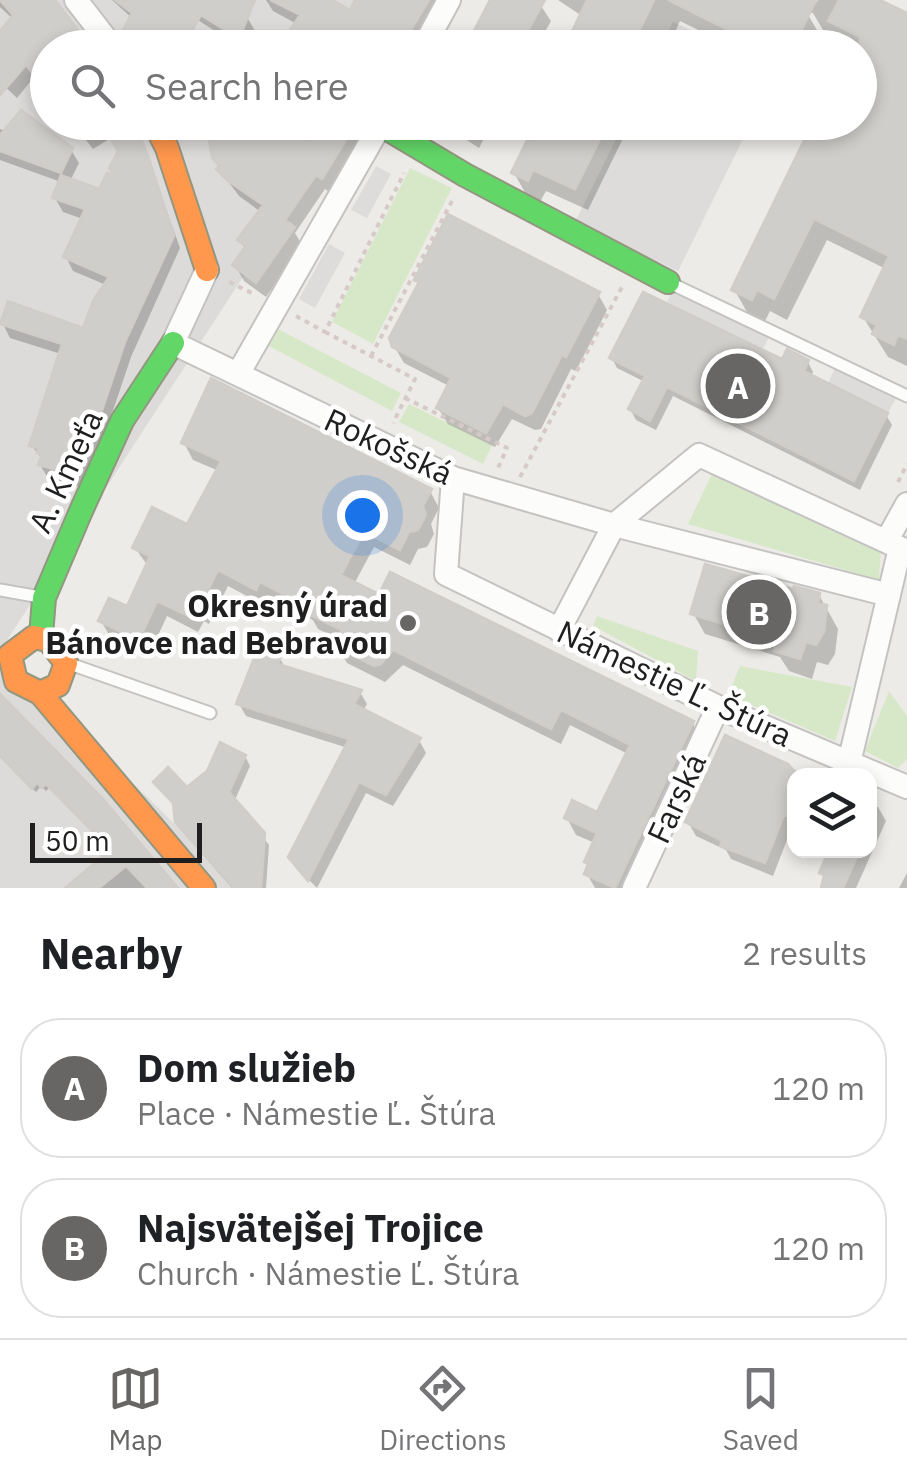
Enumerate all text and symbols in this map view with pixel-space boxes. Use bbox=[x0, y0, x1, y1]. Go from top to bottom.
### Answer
search box bbox=[30, 30, 877, 140]
icon: search bbox=[65, 58, 120, 113]
text: Search here bbox=[145, 61, 349, 110]
pin: A bbox=[706, 348, 770, 424]
street label: Rokošská bbox=[318, 398, 460, 494]
street label: A. Kmeťa bbox=[18, 403, 112, 539]
your location bbox=[337, 490, 388, 541]
pin: B bbox=[726, 574, 792, 650]
place label: Okresný úrad Bánovce nad Bebravou bbox=[45, 584, 388, 663]
street label: Námestie Ľ. Štúra bbox=[551, 610, 799, 756]
marker: Okresný úrad Bánovce nad Bebravou bbox=[397, 612, 419, 634]
street label: Farská bbox=[637, 746, 715, 850]
map controls bbox=[787, 768, 877, 858]
button: layers bbox=[787, 768, 877, 858]
scale bar bbox=[30, 818, 202, 863]
text: 50 m bbox=[45, 822, 110, 859]
text: Nearby bbox=[40, 926, 182, 981]
text: 2 results bbox=[742, 932, 867, 974]
text: Dom služieb bbox=[137, 1043, 356, 1092]
text: A bbox=[64, 1067, 85, 1109]
text: 120 m bbox=[772, 1067, 865, 1109]
text: Place · Námestie Ľ. Štúra bbox=[137, 1092, 496, 1134]
text: Najsvätejšej Trojice bbox=[137, 1203, 484, 1252]
text: B bbox=[64, 1227, 85, 1269]
text: 120 m bbox=[772, 1227, 865, 1269]
text: Church · Námestie Ľ. Štúra bbox=[137, 1252, 519, 1294]
tab: Map bbox=[108, 1361, 163, 1458]
tab: Directions bbox=[379, 1361, 507, 1458]
tab: Saved bbox=[723, 1361, 799, 1458]

